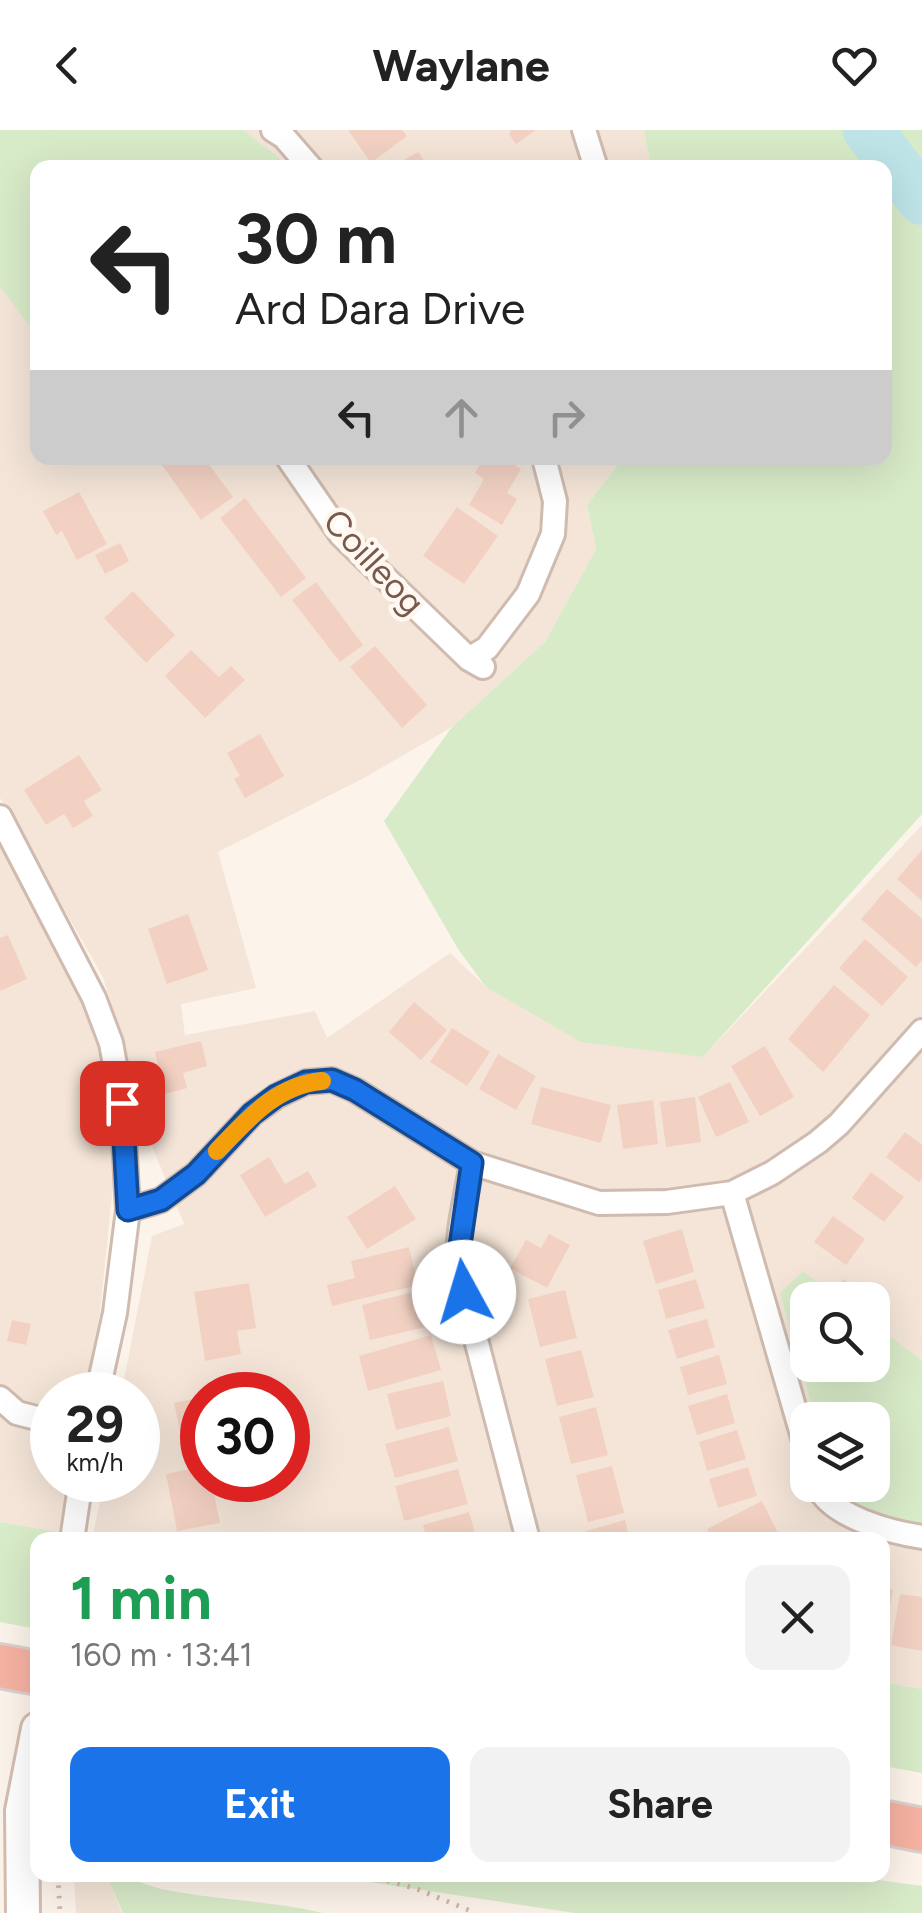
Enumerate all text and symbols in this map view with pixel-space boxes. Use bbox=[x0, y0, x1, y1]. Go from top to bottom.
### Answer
icon: back bbox=[40, 38, 95, 93]
text: Waylane bbox=[372, 38, 550, 92]
icon: heart bbox=[827, 38, 882, 93]
text: 30 m bbox=[235, 196, 397, 281]
icon: left bbox=[70, 200, 200, 330]
text: Ard Dara Drive bbox=[235, 281, 525, 335]
icon: left bbox=[329, 390, 384, 445]
icon: ahead bbox=[434, 390, 489, 445]
icon: right bbox=[539, 390, 594, 445]
street label: Coilleog bbox=[315, 501, 433, 623]
pin bbox=[80, 1061, 165, 1146]
icon: arrive bbox=[95, 1076, 150, 1131]
position arrow bbox=[412, 1240, 516, 1344]
map controls bbox=[790, 1282, 890, 1502]
button: search bbox=[790, 1282, 890, 1382]
speed limit sign: 30 bbox=[180, 1372, 310, 1502]
text: 29 bbox=[66, 1394, 124, 1455]
button: layers bbox=[790, 1402, 890, 1502]
text: km/h bbox=[66, 1447, 124, 1477]
text: 1 min bbox=[70, 1562, 212, 1634]
button: close bbox=[745, 1565, 850, 1670]
text: 160 m · 13:41 bbox=[70, 1636, 253, 1674]
button: Exit bbox=[70, 1747, 450, 1862]
button: Share bbox=[470, 1747, 850, 1862]

